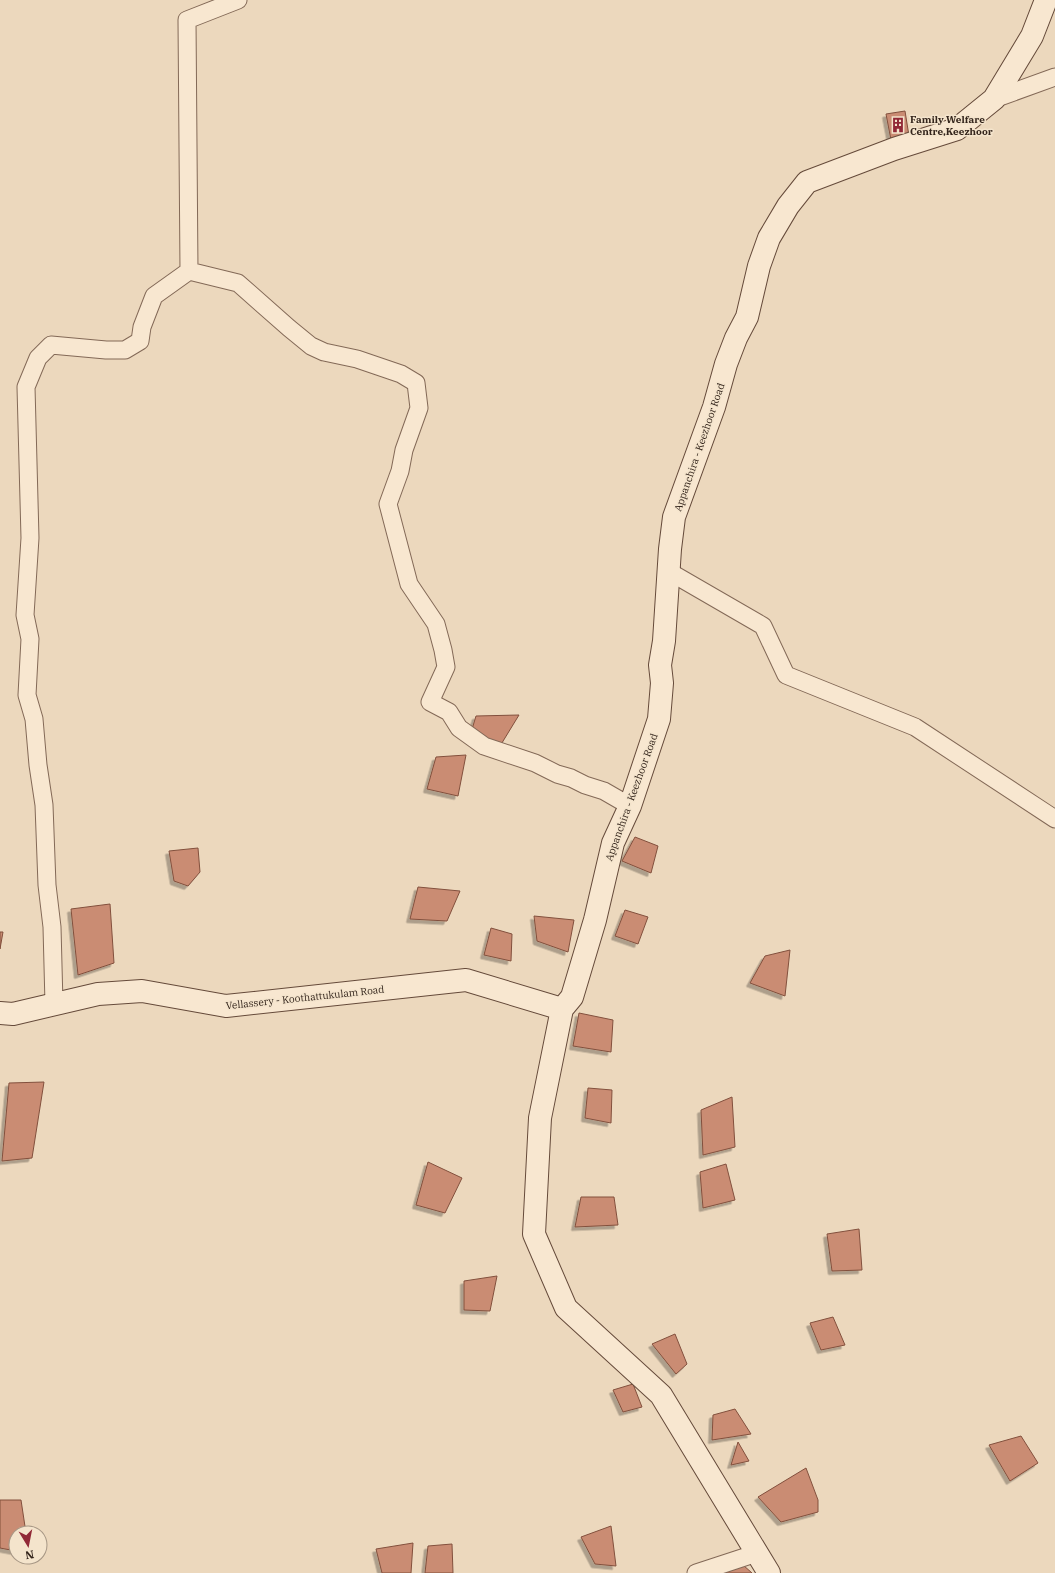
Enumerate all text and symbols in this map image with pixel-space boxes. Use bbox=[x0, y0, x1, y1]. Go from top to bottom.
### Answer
place label: Family Welfare Centre,Keezhoor bbox=[910, 113, 993, 138]
building icon: Family Welfare Centre,Keezhoor bbox=[889, 116, 907, 134]
street label: Appanchira - Keezhoor Road bbox=[671, 381, 728, 513]
street label: Appanchira - Keezhoor Road bbox=[602, 732, 661, 863]
street label: Vellassery - Koothattukulam Road bbox=[225, 983, 385, 1012]
north arrow bbox=[8, 1525, 48, 1565]
text: N bbox=[24, 1547, 35, 1563]

